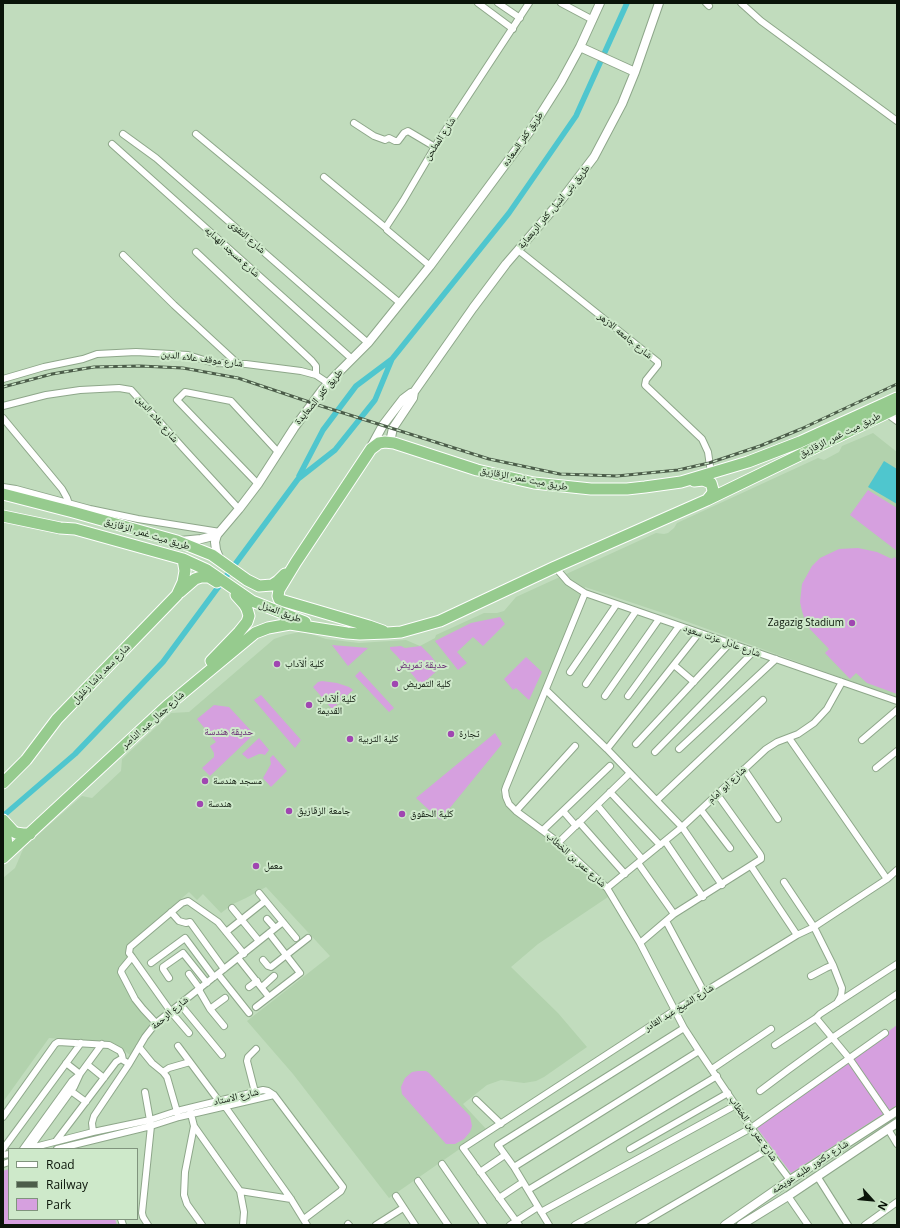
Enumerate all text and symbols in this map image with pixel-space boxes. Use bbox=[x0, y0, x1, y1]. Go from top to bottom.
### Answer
street label: طريق كفر السعاده bbox=[500, 109, 546, 169]
street label: شارع المطحن bbox=[422, 115, 458, 163]
street label: طريق بنى اشبل, كفر الربعماية bbox=[515, 163, 593, 251]
street label: شارع التقوى bbox=[226, 218, 268, 256]
street label: شارع مسجد الهدايه bbox=[202, 224, 262, 280]
street label: شارع جامعه الازهر bbox=[595, 310, 655, 362]
street label: شارع موقف علاء الدين bbox=[160, 348, 244, 370]
street label: طريق كفر الصعايدة bbox=[292, 367, 346, 427]
street label: شارع علاء الدين bbox=[133, 393, 181, 445]
street label: طريق ميت غمر, الزقازيق bbox=[797, 410, 883, 460]
street label: طريق ميت غمر, الزقازيق bbox=[479, 465, 569, 493]
street label: طريق ميت غمر, الزقازيق bbox=[102, 515, 192, 553]
street label: طريق المنزل bbox=[257, 598, 303, 626]
place label: Zagazig Stadium bbox=[768, 617, 844, 629]
marker: Zagazig Stadium bbox=[847, 618, 857, 628]
street label: شارع عادل عزت سعود bbox=[682, 622, 762, 660]
street label: شارع سعد باشا زغلول bbox=[69, 642, 133, 706]
place label: كلية ألآداب bbox=[285, 658, 324, 670]
marker: كلية ألآداب bbox=[272, 659, 282, 669]
park label: حديقة تمريض bbox=[396, 659, 448, 671]
place label: كلية التمريض bbox=[403, 678, 451, 690]
marker: كلية التمريض bbox=[390, 679, 400, 689]
street label: شارع جمال عبد الناصر bbox=[119, 689, 187, 751]
place label: كلية ألآداب القديمة bbox=[317, 693, 356, 716]
marker: كلية ألآداب القديمة bbox=[304, 700, 314, 710]
park label: حديقة هندسة bbox=[204, 726, 254, 738]
place label: تجارة bbox=[459, 728, 480, 740]
marker: تجارة bbox=[446, 729, 456, 739]
place label: كلية التربية bbox=[358, 733, 398, 745]
marker: كلية التربية bbox=[345, 734, 355, 744]
street label: شارع ابو امام bbox=[705, 764, 749, 806]
place label: مسجد هندسة bbox=[213, 775, 262, 787]
marker: مسجد هندسة bbox=[200, 776, 210, 786]
place label: هندسة bbox=[208, 798, 232, 810]
marker: هندسة bbox=[195, 799, 205, 809]
place label: جامعة الزقازيق bbox=[297, 805, 351, 817]
marker: جامعة الزقازيق bbox=[284, 806, 294, 816]
place label: كلية الحقوق bbox=[410, 808, 453, 820]
marker: كلية الحقوق bbox=[397, 809, 407, 819]
street label: شارع عمر بن الخطاب bbox=[544, 830, 608, 890]
place label: معمل bbox=[264, 860, 283, 872]
marker: معمل bbox=[251, 861, 261, 871]
street label: شارع الشيخ عبد القادر bbox=[642, 982, 716, 1034]
street label: شارع الرحمة bbox=[149, 994, 191, 1032]
street label: شارع الاستاد bbox=[212, 1086, 260, 1108]
street label: شارع عمر بن الخطاب bbox=[726, 1094, 780, 1164]
street label: شارع دكتور طلبه عويضه bbox=[769, 1138, 851, 1196]
legend bbox=[8, 1148, 138, 1220]
text: Road bbox=[46, 1156, 75, 1173]
text: Railway bbox=[46, 1176, 88, 1193]
north arrow bbox=[852, 1180, 892, 1220]
text: Park bbox=[46, 1196, 71, 1213]
text: N bbox=[874, 1198, 892, 1213]

